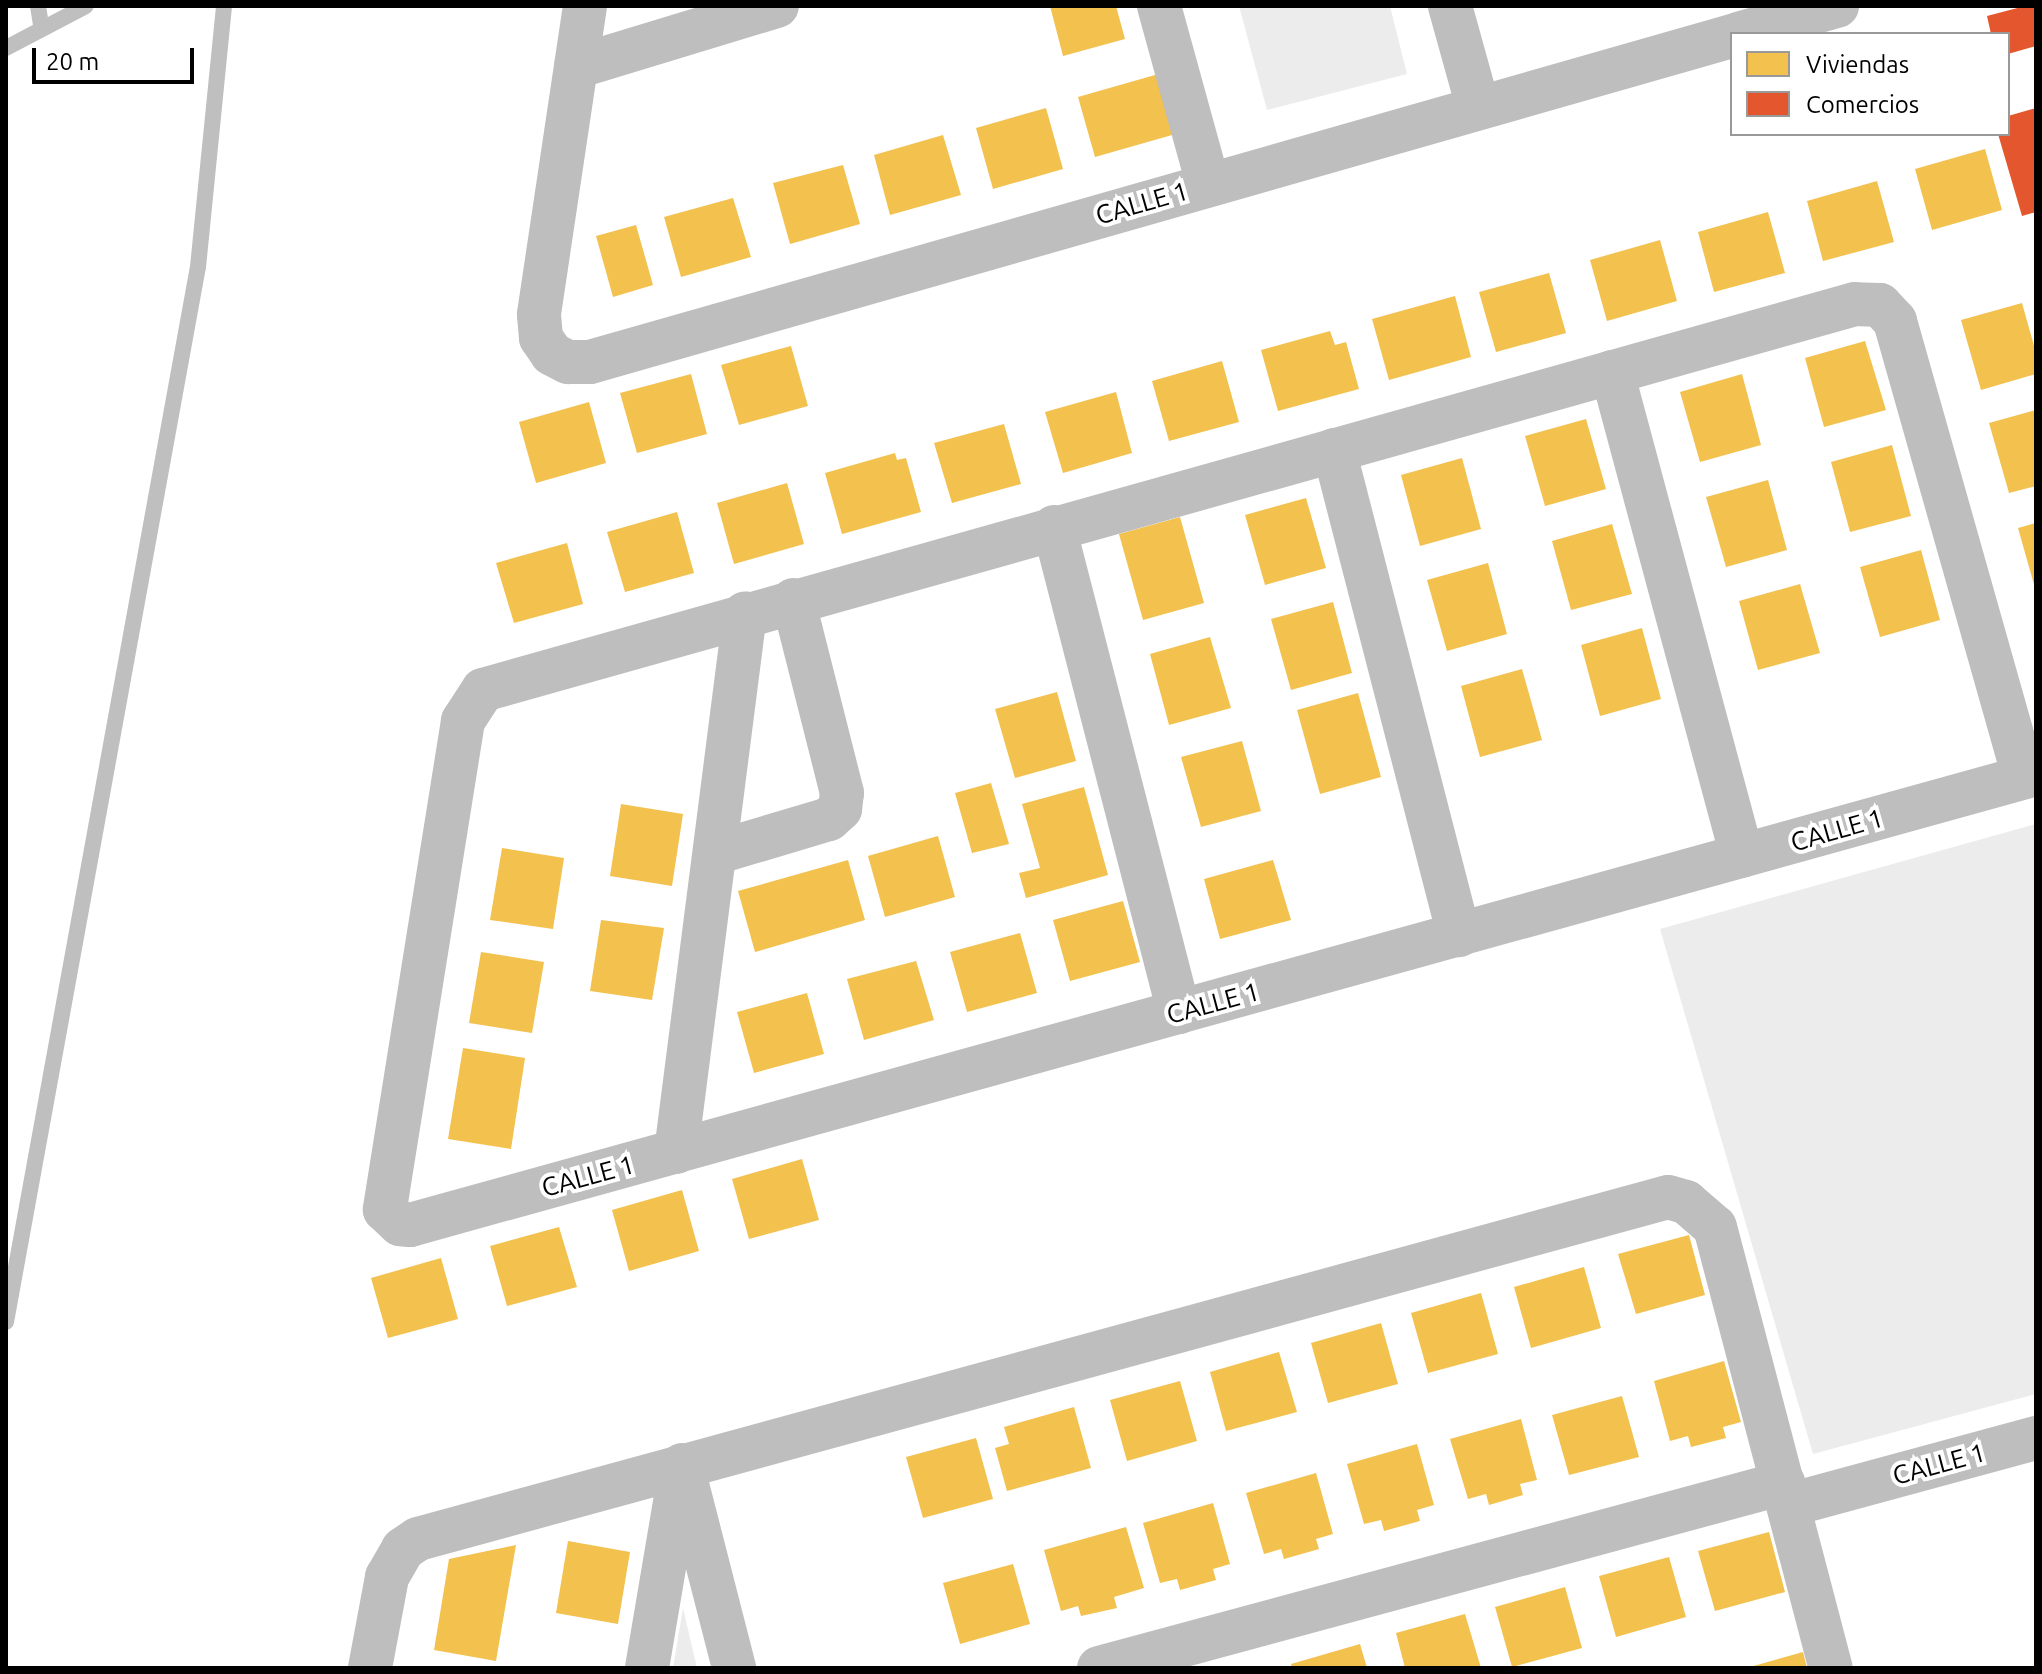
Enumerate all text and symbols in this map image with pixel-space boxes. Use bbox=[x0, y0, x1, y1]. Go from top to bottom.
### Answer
scale bar bbox=[36, 32, 198, 82]
legend bbox=[1730, 32, 2010, 136]
text: 20 m bbox=[46, 48, 99, 75]
text: Viviendas bbox=[1806, 51, 1909, 78]
text: Comercios bbox=[1806, 91, 1919, 118]
street label: CALLE 1 bbox=[1092, 175, 1192, 231]
street label: CALLE 1 bbox=[1787, 802, 1887, 858]
street label: CALLE 1 bbox=[1163, 976, 1263, 1030]
street label: CALLE 1 bbox=[538, 1149, 638, 1203]
street label: CALLE 1 bbox=[1889, 1437, 1989, 1491]

